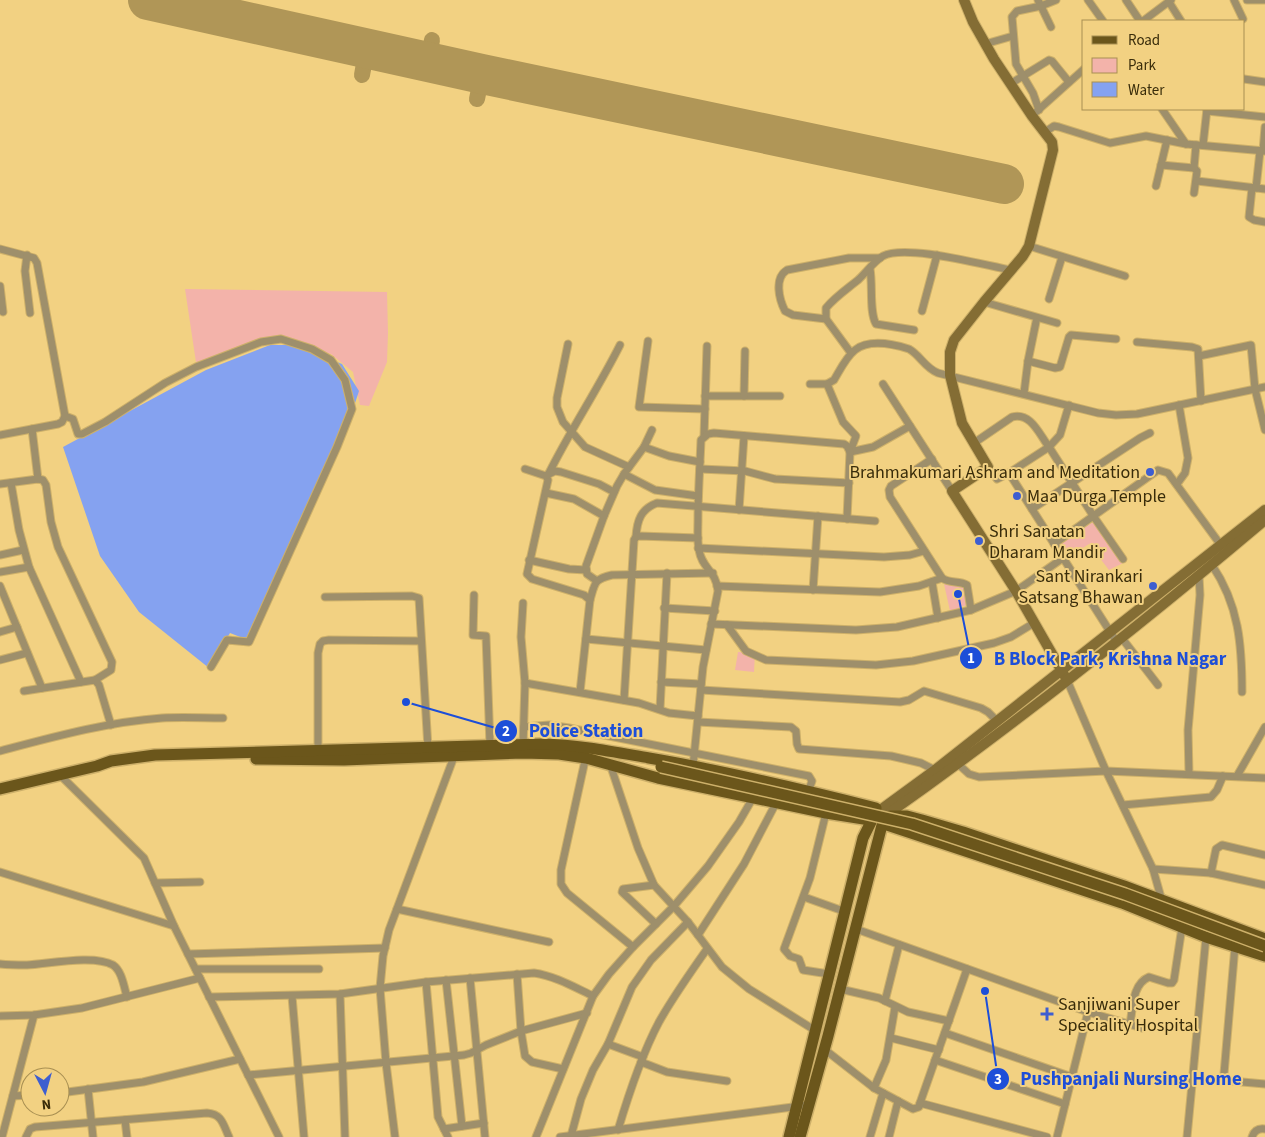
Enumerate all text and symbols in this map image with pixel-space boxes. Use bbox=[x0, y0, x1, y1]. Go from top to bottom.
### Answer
legend bbox=[1082, 20, 1245, 110]
text: Road bbox=[1128, 30, 1160, 51]
text: Park bbox=[1128, 55, 1157, 76]
text: Water bbox=[1128, 80, 1165, 101]
place label: Brahmakumari Ashram and Meditation bbox=[850, 460, 1140, 485]
marker: Brahmakumari Ashram and Meditation bbox=[1144, 466, 1156, 478]
place label: Maa Durga Temple bbox=[1027, 484, 1166, 509]
marker: Maa Durga Temple bbox=[1011, 490, 1023, 502]
place label: Shri Sanatan Dharam Mandir bbox=[989, 519, 1106, 565]
marker: Shri Sanatan Dharam Mandir bbox=[973, 535, 985, 547]
place label: Sant Nirankari Satsang Bhawan bbox=[1018, 564, 1143, 610]
marker: Sant Nirankari Satsang Bhawan bbox=[1147, 580, 1159, 592]
callout: B Block Park, Krishna Nagar bbox=[958, 641, 1236, 675]
text: B Block Park, Krishna Nagar bbox=[994, 646, 1227, 673]
text: 1 bbox=[967, 648, 975, 669]
callout: Police Station bbox=[494, 714, 653, 748]
text: Police Station bbox=[529, 718, 643, 745]
text: 2 bbox=[502, 721, 510, 742]
place label: Sanjiwani Super Speciality Hospital bbox=[1058, 992, 1198, 1038]
marker: Sanjiwani Super Speciality Hospital bbox=[1040, 1007, 1054, 1021]
callout: Pushpanjali Nursing Home bbox=[986, 1062, 1252, 1096]
text: Pushpanjali Nursing Home bbox=[1020, 1066, 1242, 1093]
north arrow bbox=[20, 1067, 70, 1117]
text: 3 bbox=[994, 1069, 1002, 1090]
text: N bbox=[41, 1094, 52, 1114]

